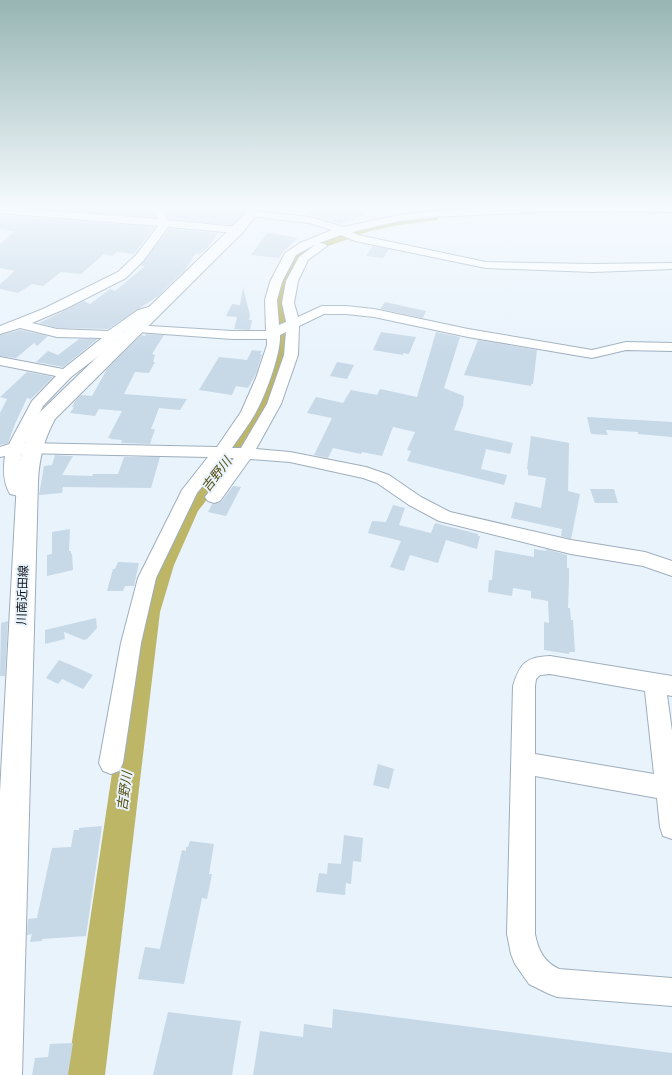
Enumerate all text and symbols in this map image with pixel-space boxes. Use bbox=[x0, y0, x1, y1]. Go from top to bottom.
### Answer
water label: 吉野川 bbox=[198, 452, 236, 494]
street label: 川南近田線 bbox=[13, 565, 31, 625]
water label: 吉野川 bbox=[113, 769, 135, 811]

